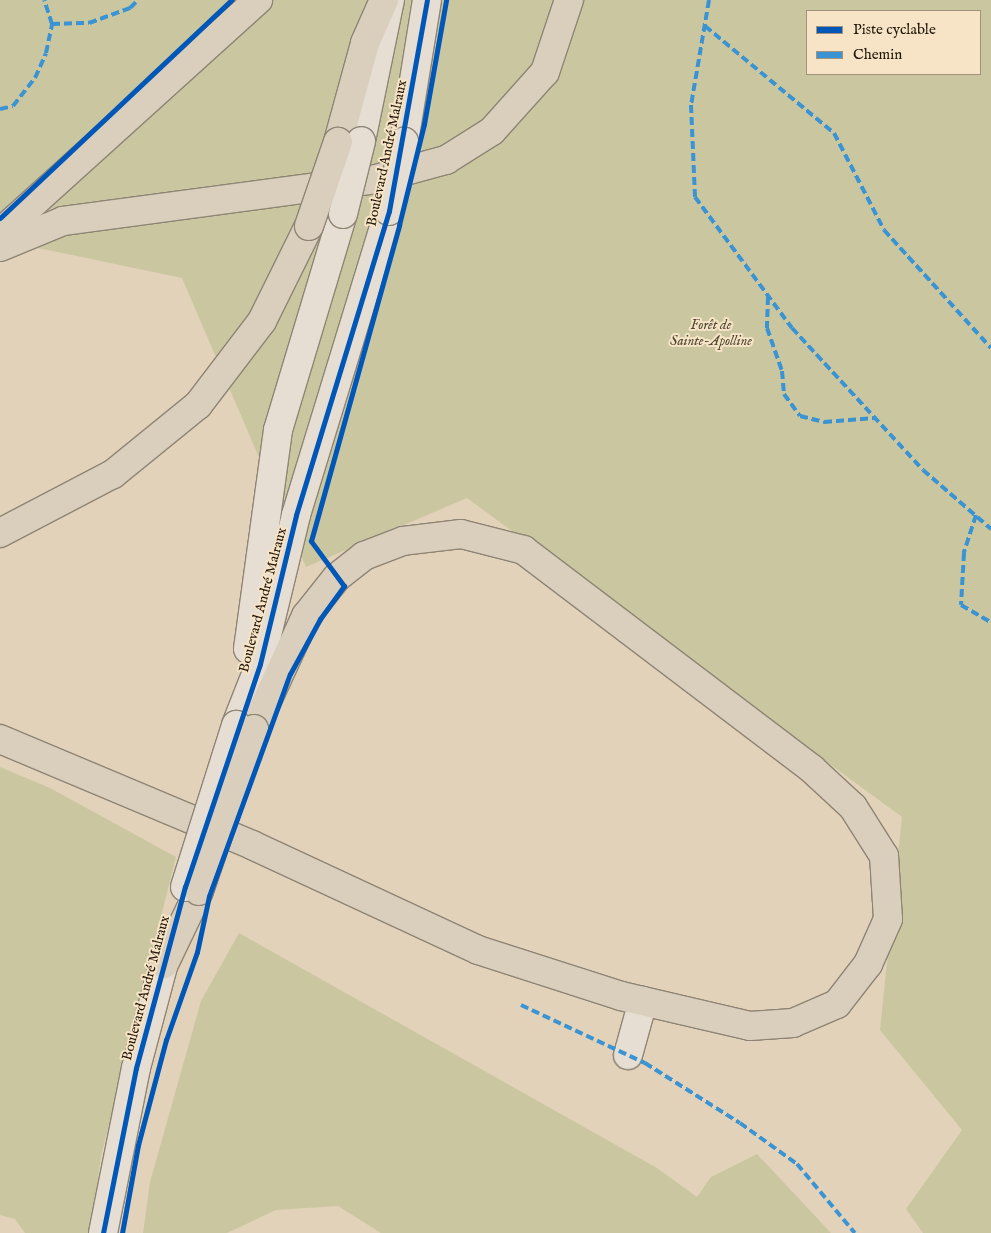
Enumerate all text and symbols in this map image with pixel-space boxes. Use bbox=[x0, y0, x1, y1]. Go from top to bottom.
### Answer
legend bbox=[806, 10, 981, 75]
text: Piste cyclable bbox=[853, 20, 936, 39]
text: Chemin bbox=[853, 45, 902, 64]
street label: Boulevard André Malraux bbox=[363, 78, 411, 228]
park label: Forêt de Sainte-Apolline bbox=[670, 317, 752, 350]
street label: Boulevard André Malraux bbox=[236, 526, 290, 674]
street label: Boulevard André Malraux bbox=[119, 914, 173, 1062]

